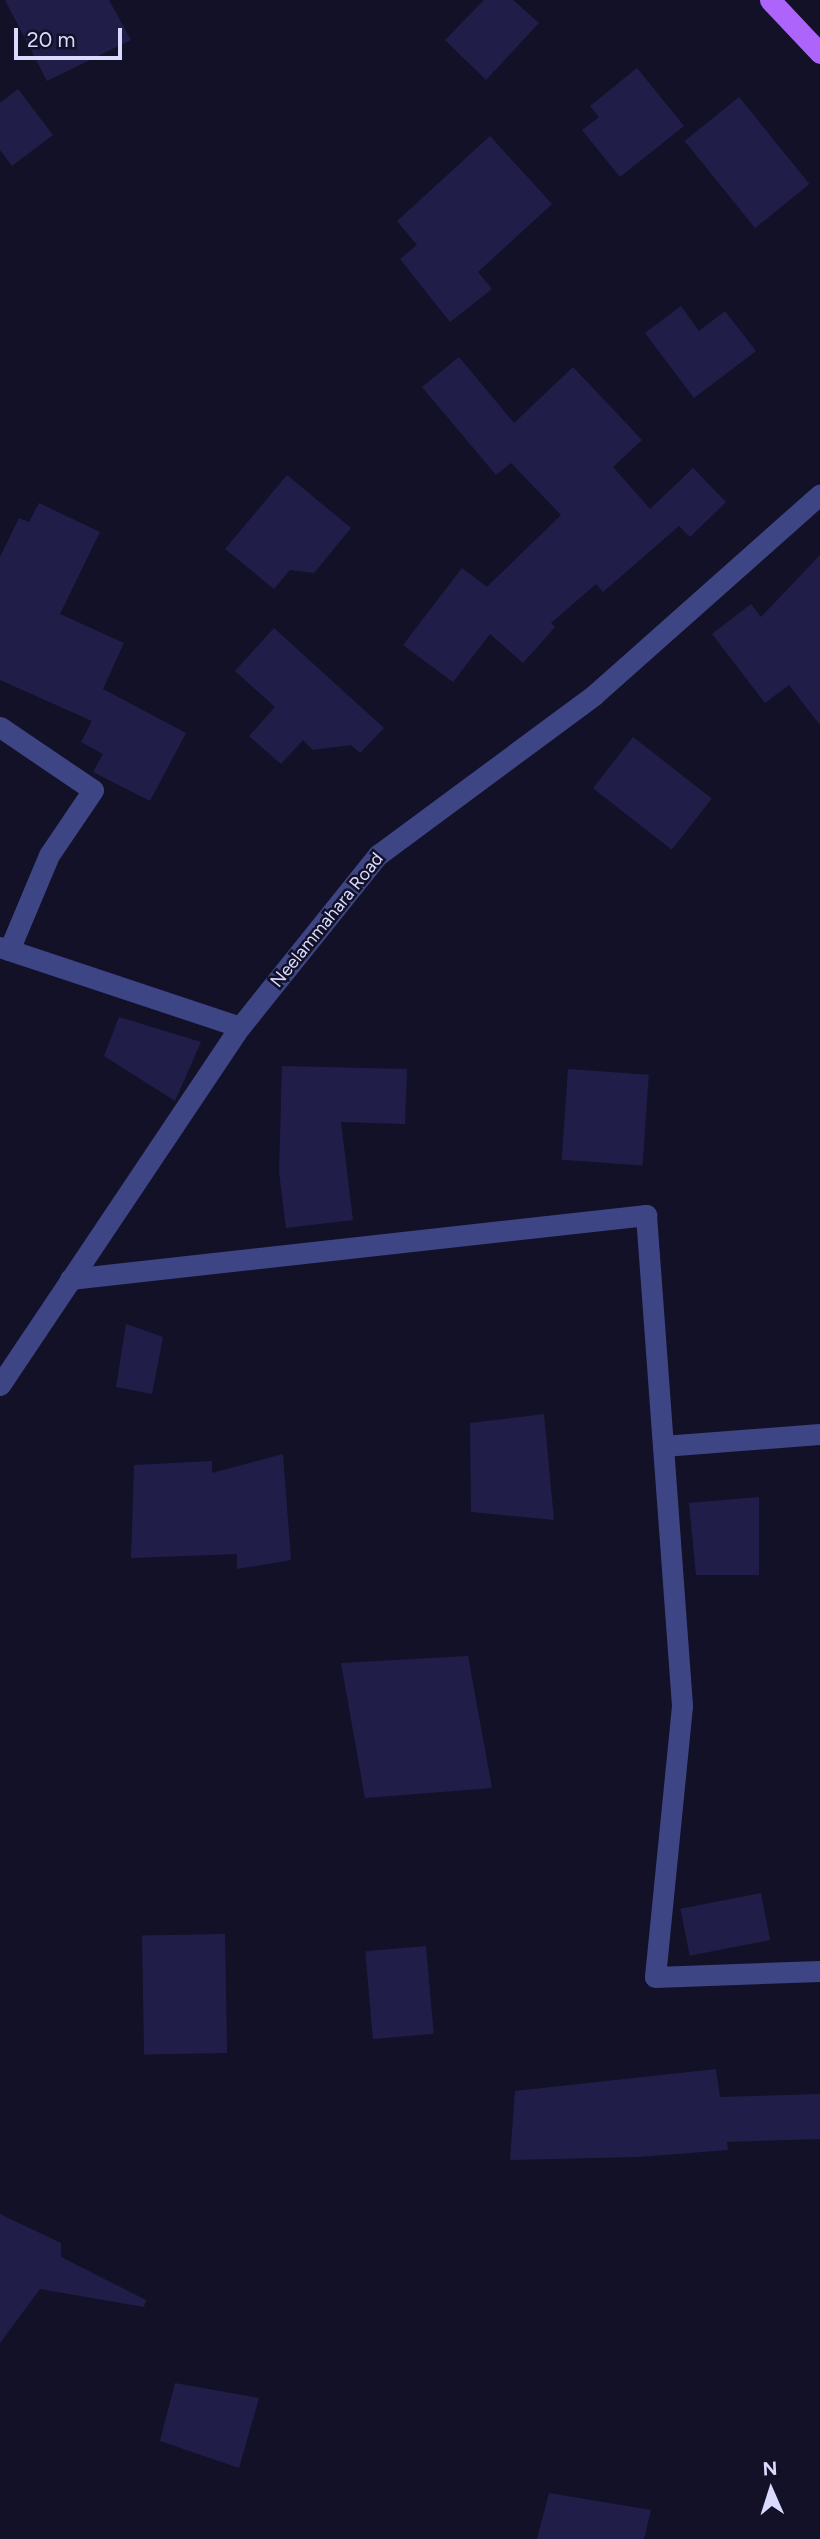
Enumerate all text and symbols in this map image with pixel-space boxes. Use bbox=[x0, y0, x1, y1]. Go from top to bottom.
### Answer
scale bar bbox=[18, 14, 126, 58]
text: 20 m bbox=[27, 27, 75, 52]
street label: Neelammahara Road bbox=[266, 848, 388, 992]
north arrow bbox=[736, 2455, 806, 2525]
text: N bbox=[762, 2457, 778, 2480]

